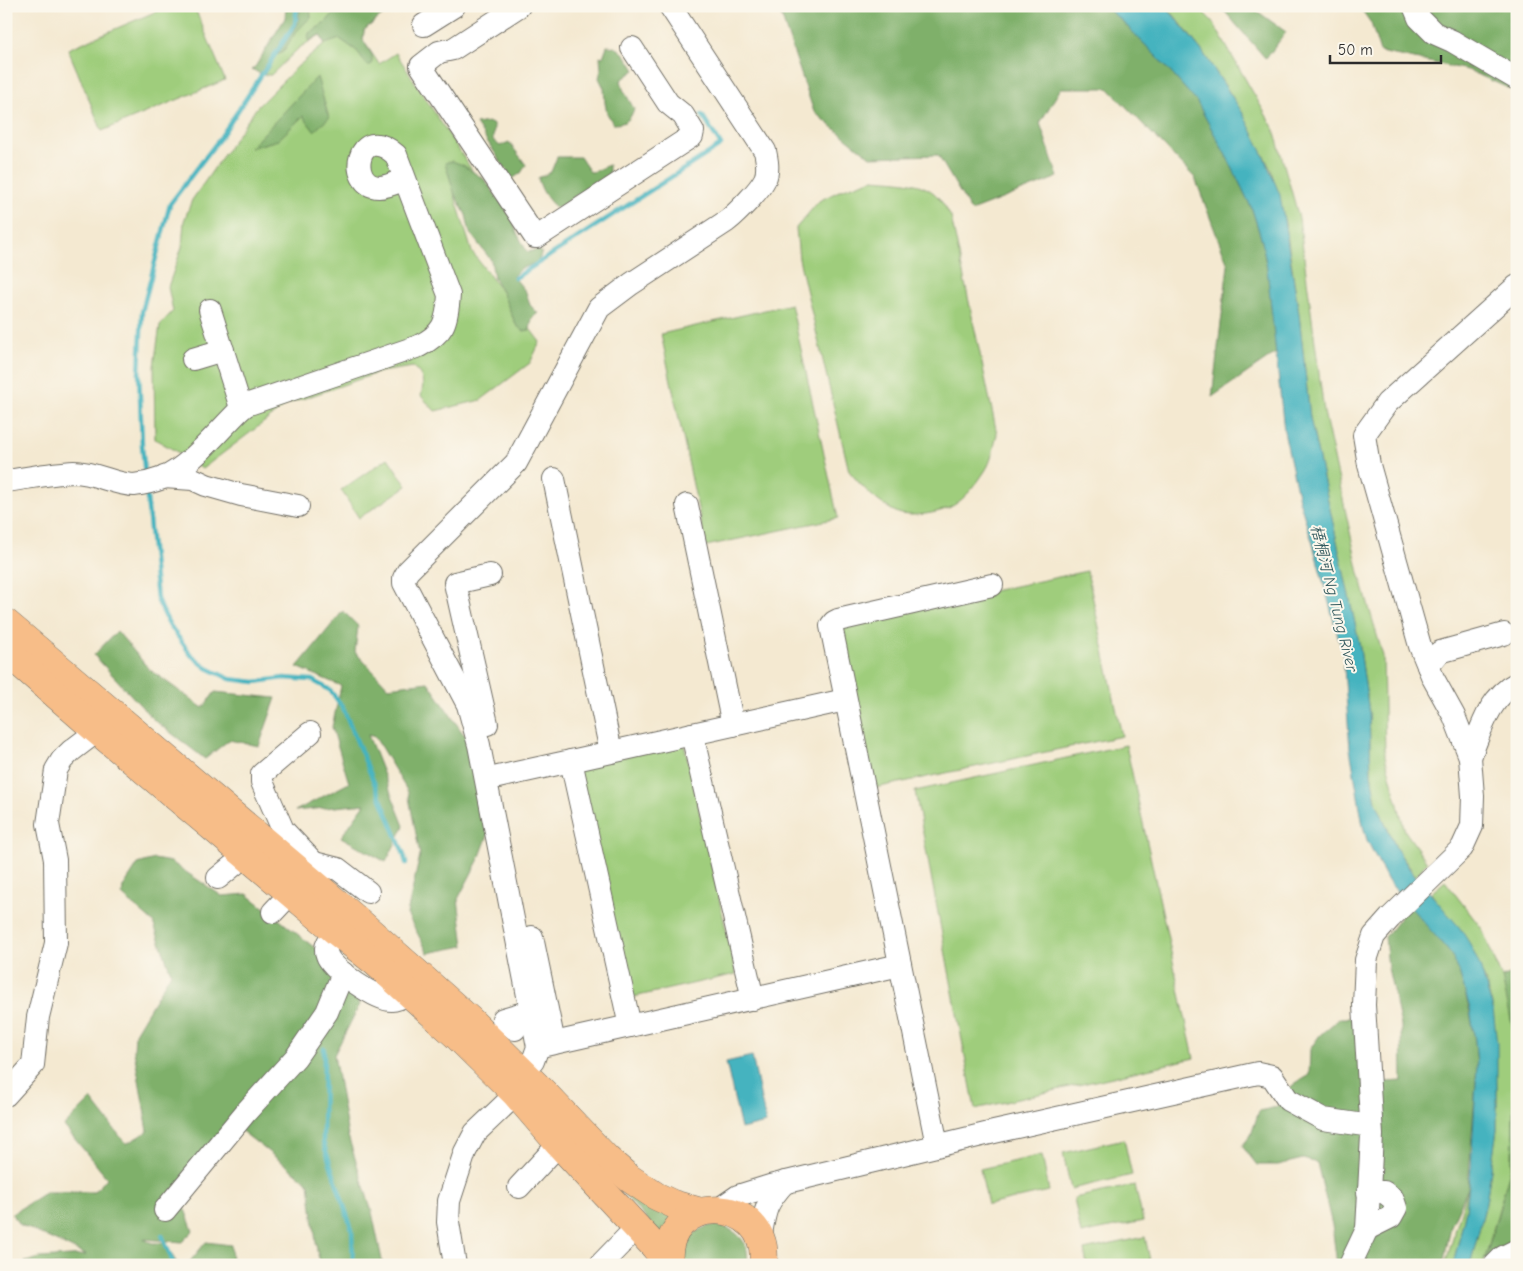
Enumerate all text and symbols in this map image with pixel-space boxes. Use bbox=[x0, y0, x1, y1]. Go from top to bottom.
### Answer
scale bar bbox=[1330, 32, 1442, 64]
text: 50 m bbox=[1338, 41, 1373, 59]
water label: 梧桐河 Ng Tung River bbox=[1307, 523, 1361, 674]

